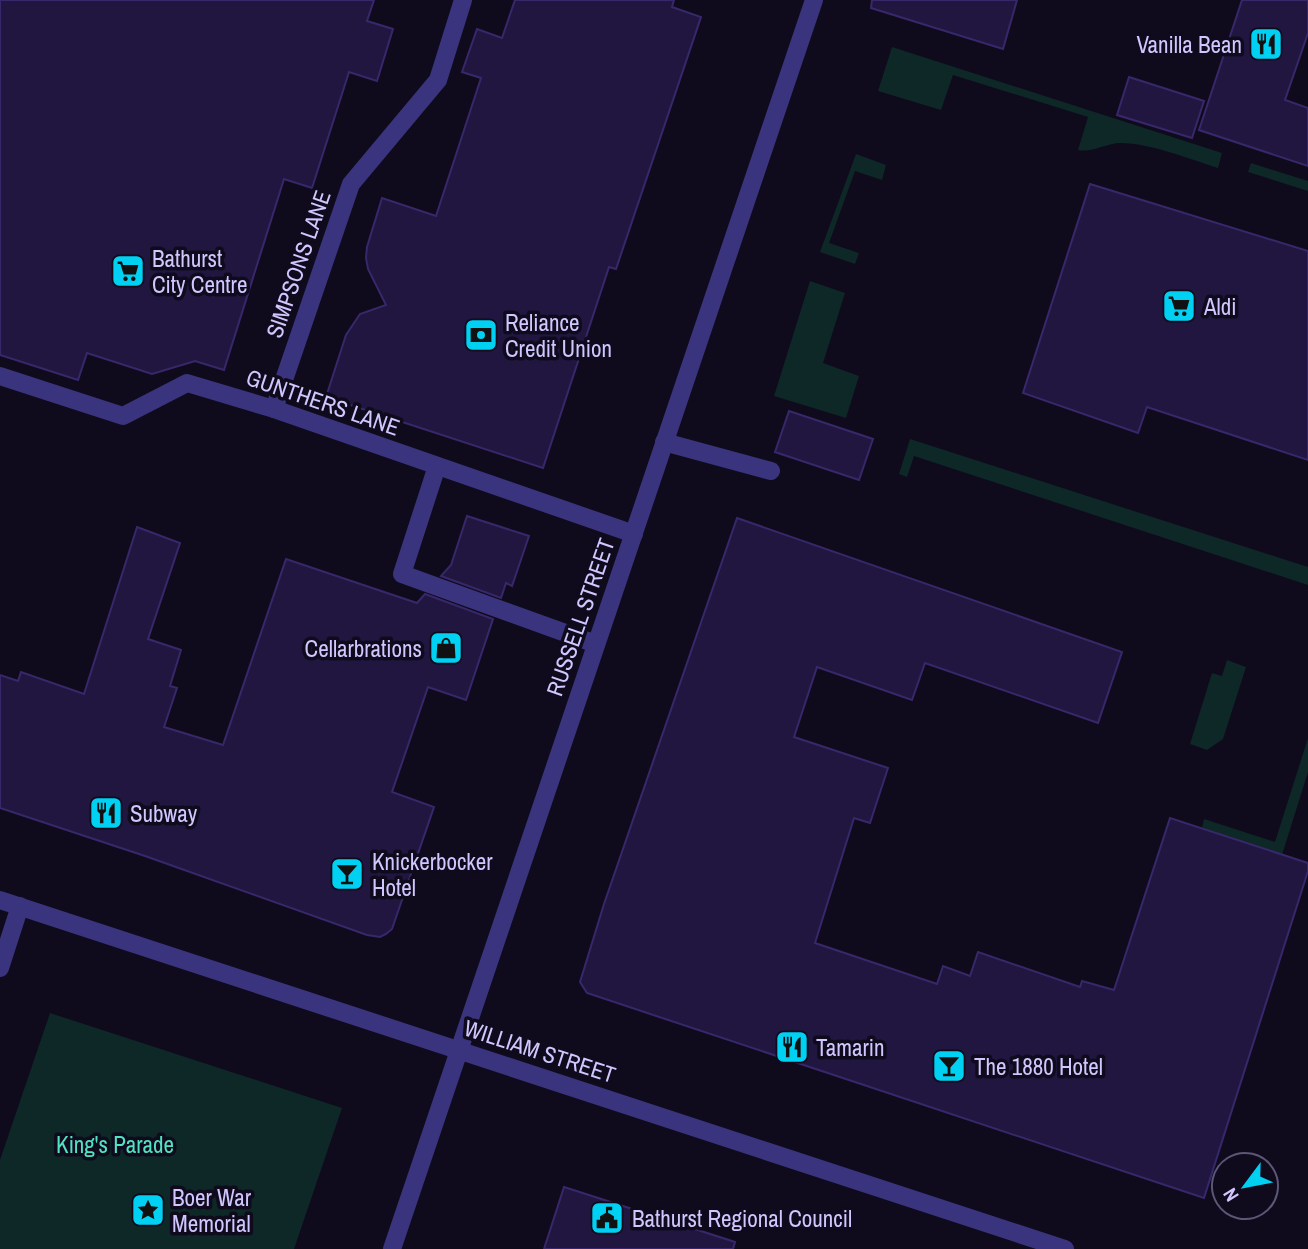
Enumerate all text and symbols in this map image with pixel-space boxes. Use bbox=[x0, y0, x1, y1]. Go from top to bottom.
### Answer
restaurant icon: Vanilla Bean bbox=[1247, 25, 1285, 63]
place label: Vanilla Bean bbox=[1136, 29, 1242, 60]
street label: SIMPSONS LANE bbox=[258, 186, 338, 342]
place label: Bathurst City Centre bbox=[152, 243, 247, 300]
supermarket icon: Bathurst City Centre bbox=[109, 252, 147, 290]
supermarket icon: Aldi bbox=[1160, 287, 1198, 325]
place label: Aldi bbox=[1203, 291, 1237, 322]
place label: Reliance Credit Union bbox=[505, 307, 612, 364]
bank icon: Reliance Credit Union bbox=[462, 316, 500, 354]
street label: GUNTHERS LANE bbox=[242, 361, 404, 443]
street label: RUSSELL STREET bbox=[538, 534, 622, 700]
shop icon: Cellarbrations bbox=[427, 629, 465, 667]
place label: Cellarbrations bbox=[305, 633, 422, 664]
restaurant icon: Subway bbox=[87, 794, 125, 832]
place label: Subway bbox=[130, 798, 198, 829]
place label: Knickerbocker Hotel bbox=[372, 846, 493, 903]
bar icon: Knickerbocker Hotel bbox=[328, 855, 366, 893]
street label: WILLIAM STREET bbox=[460, 1012, 620, 1090]
restaurant icon: Tamarin bbox=[773, 1028, 811, 1066]
place label: Tamarin bbox=[816, 1032, 885, 1063]
bar icon: The 1880 Hotel bbox=[930, 1047, 968, 1085]
place label: The 1880 Hotel bbox=[974, 1051, 1103, 1082]
park label: King's Parade bbox=[56, 1129, 174, 1160]
north arrow bbox=[1210, 1151, 1280, 1221]
place label: Boer War Memorial bbox=[172, 1182, 252, 1239]
text: N bbox=[1217, 1183, 1245, 1207]
place icon: Boer War Memorial bbox=[129, 1191, 167, 1229]
public building icon: Bathurst Regional Council bbox=[588, 1199, 626, 1237]
place label: Bathurst Regional Council bbox=[632, 1203, 852, 1234]

